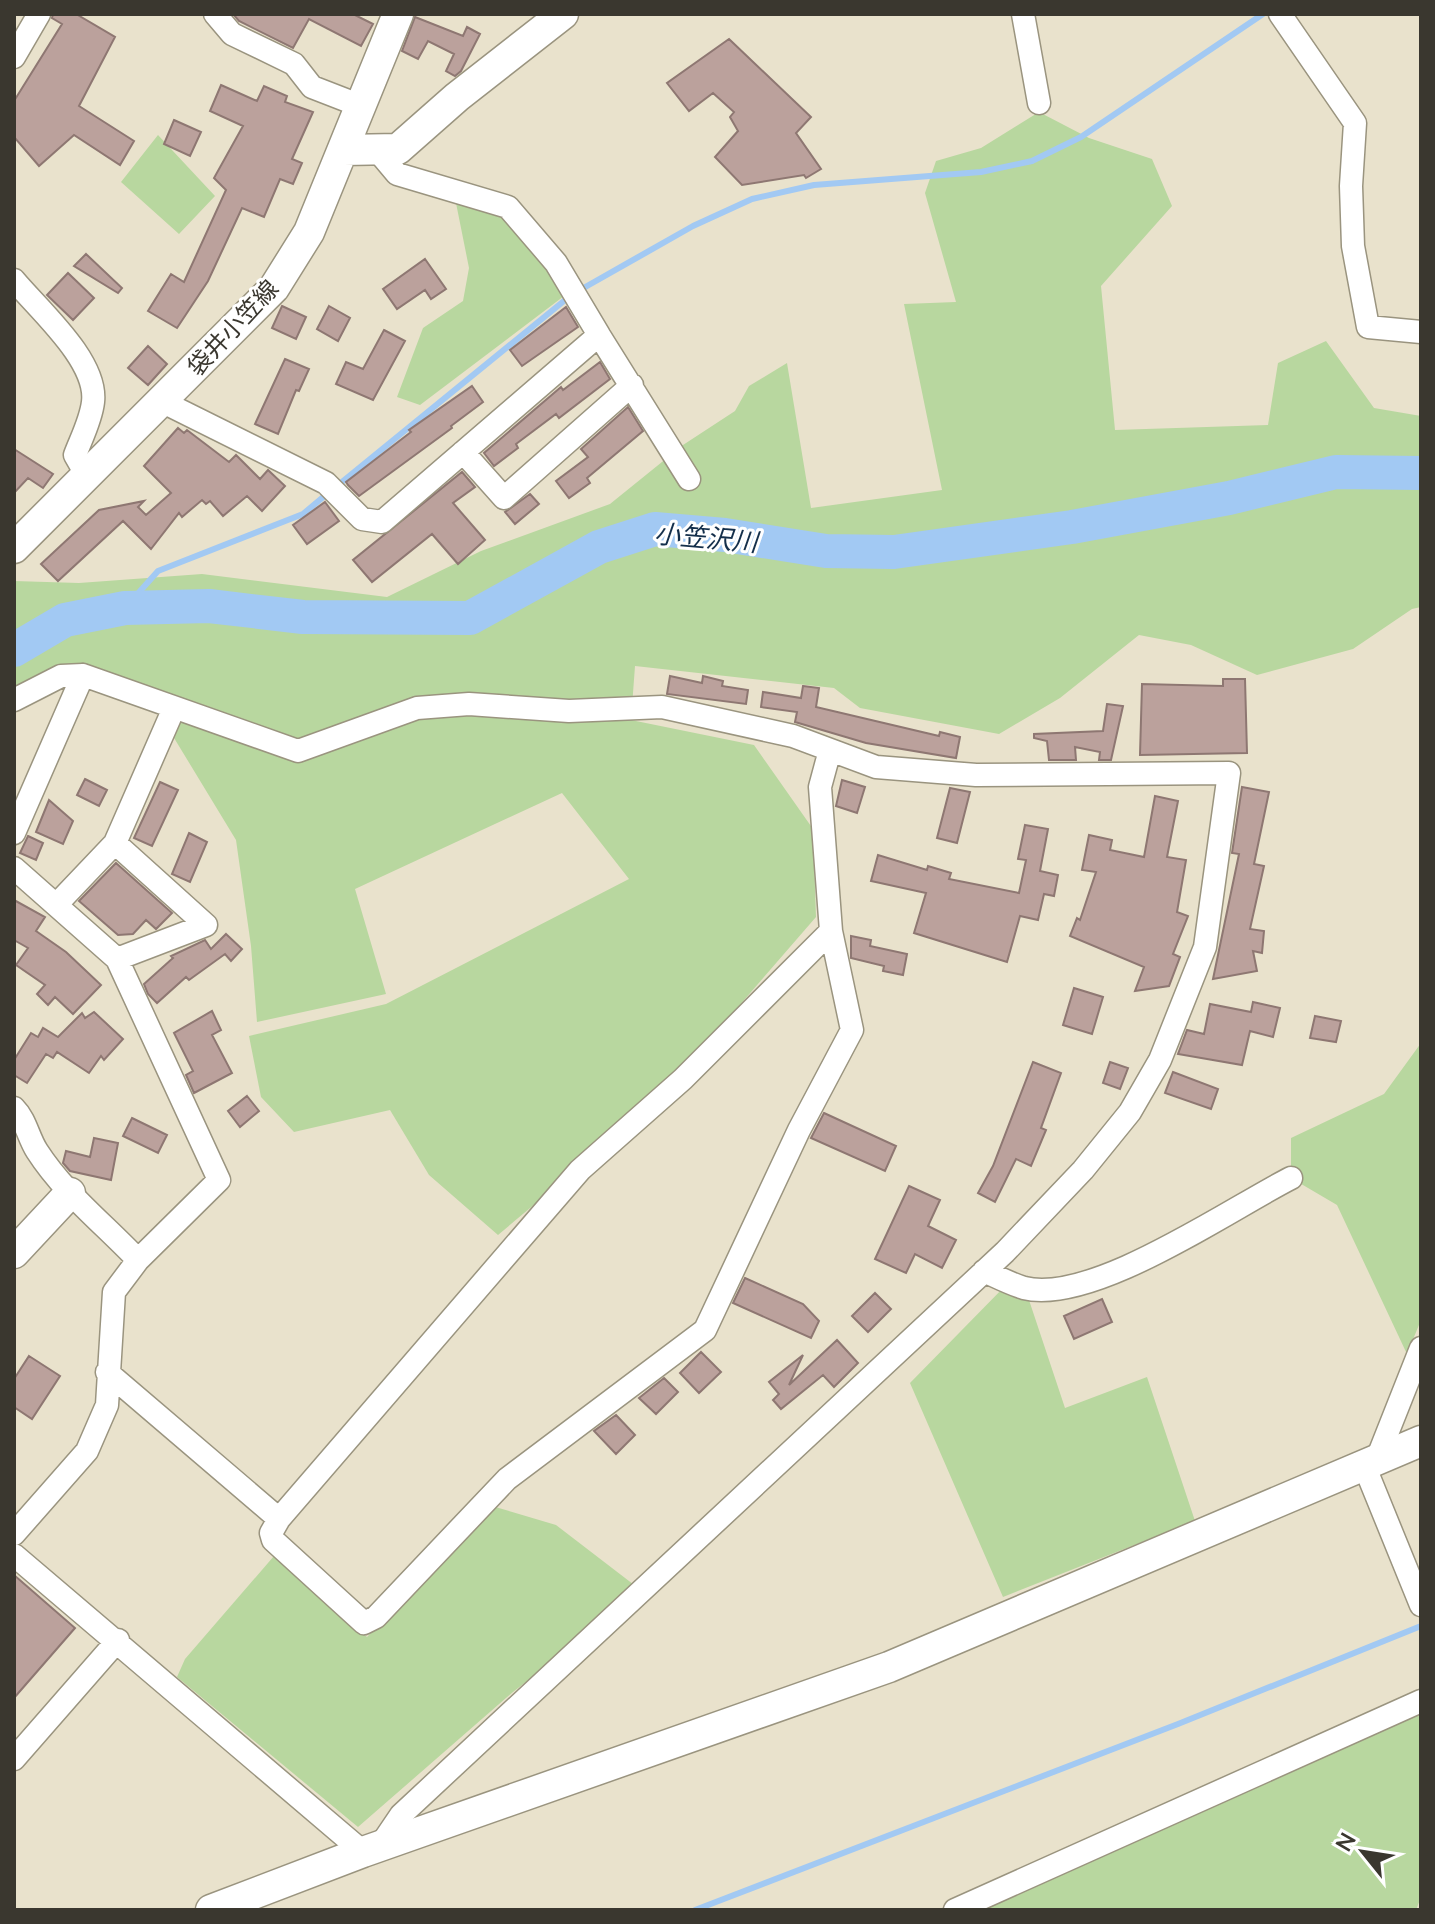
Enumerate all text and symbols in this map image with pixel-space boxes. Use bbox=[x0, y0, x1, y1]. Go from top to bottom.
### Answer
street label: 袋井小笠線 bbox=[180, 273, 283, 381]
water label: 小笠沢川 bbox=[653, 517, 762, 558]
north arrow bbox=[1323, 1812, 1403, 1892]
text: N bbox=[1329, 1828, 1361, 1856]

